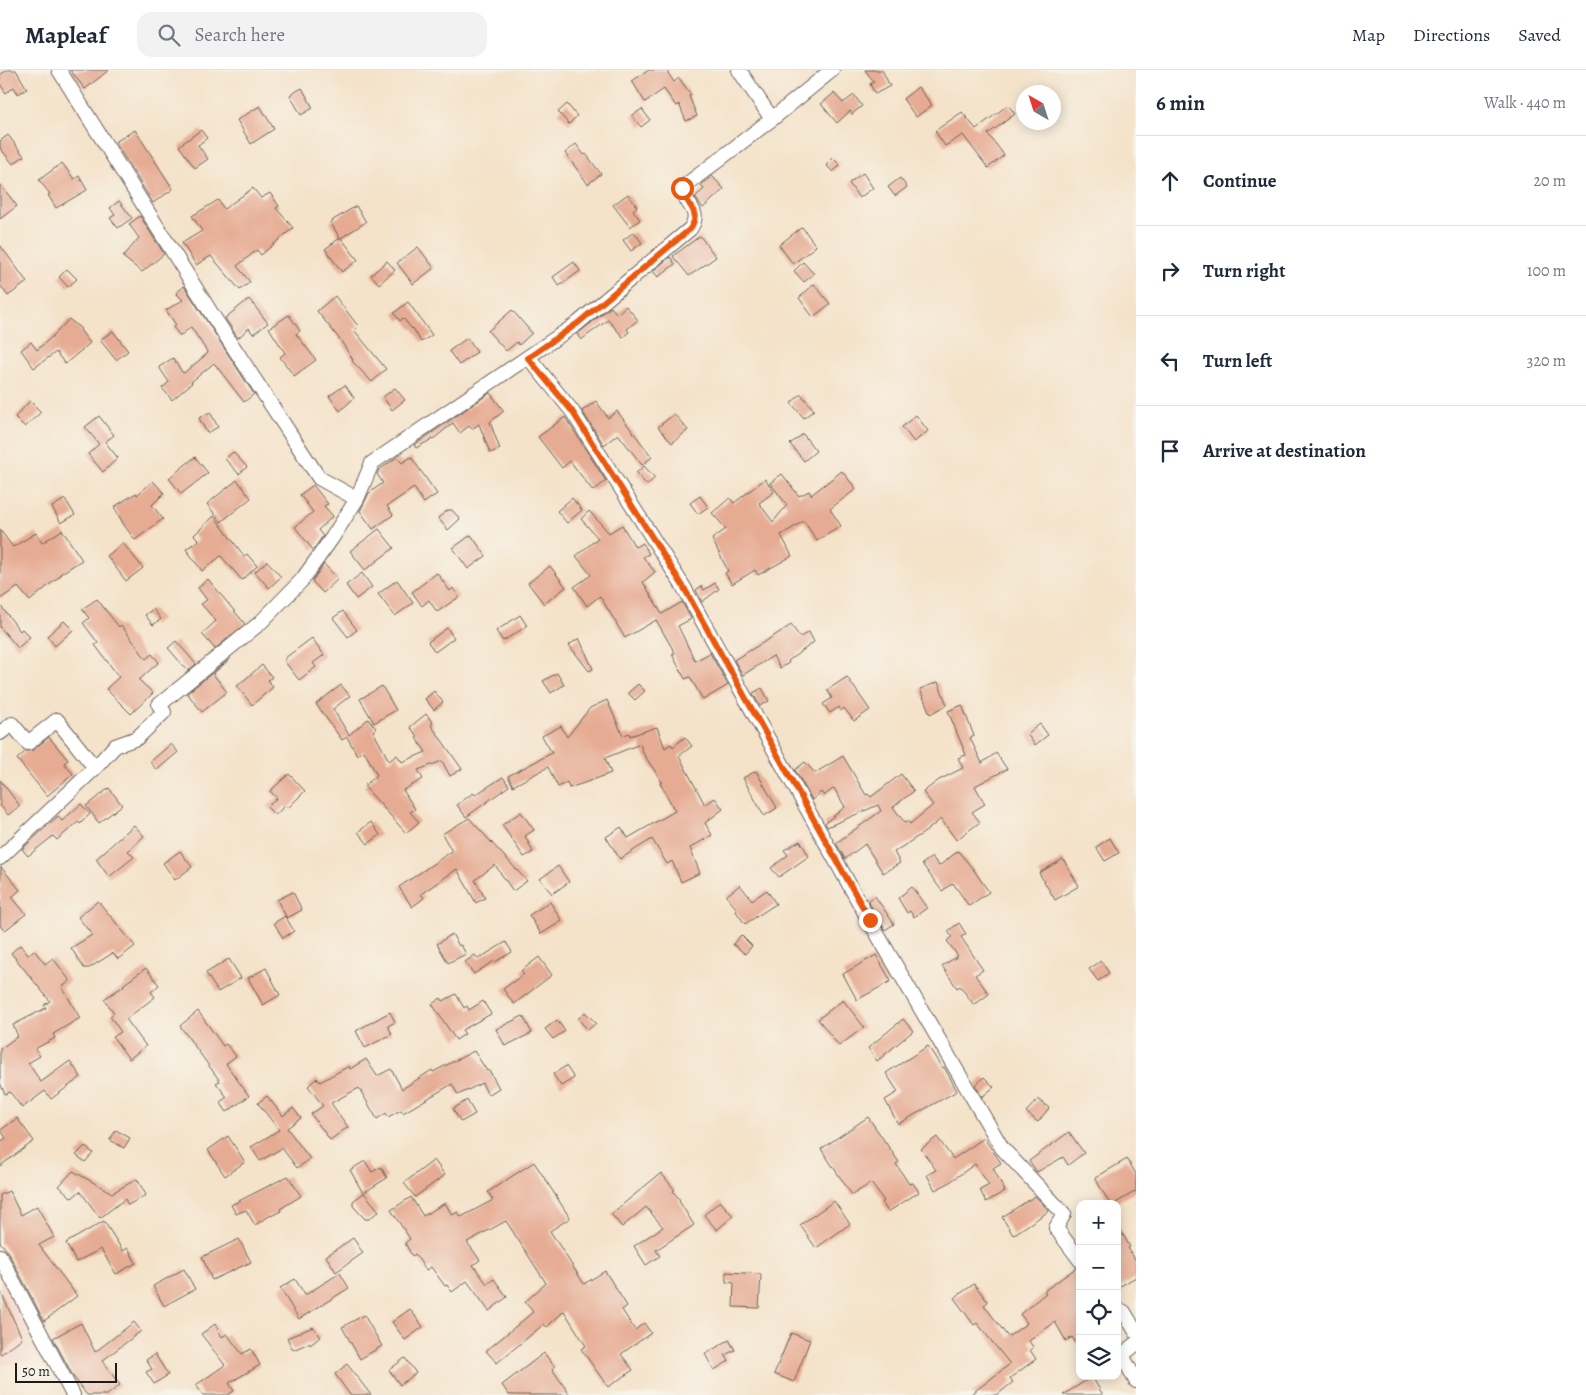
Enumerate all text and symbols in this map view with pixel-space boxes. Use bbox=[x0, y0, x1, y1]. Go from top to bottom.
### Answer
search box bbox=[137, 12, 487, 57]
text: Mapleaf bbox=[25, 19, 107, 51]
icon: search bbox=[155, 21, 183, 49]
text: Search here bbox=[195, 22, 285, 48]
text: Map bbox=[1352, 23, 1385, 47]
text: Directions bbox=[1413, 23, 1490, 47]
text: Saved bbox=[1518, 23, 1561, 47]
north arrow bbox=[1016, 85, 1061, 130]
text: 6 min bbox=[1156, 89, 1205, 117]
text: Walk · 440 m bbox=[1484, 92, 1566, 114]
icon: ahead bbox=[1156, 167, 1184, 195]
text: Continue bbox=[1203, 168, 1277, 194]
text: 20 m bbox=[1533, 170, 1566, 192]
route start bbox=[671, 177, 694, 200]
icon: right bbox=[1156, 257, 1184, 285]
text: Turn right bbox=[1203, 258, 1285, 284]
text: 100 m bbox=[1527, 260, 1566, 282]
icon: left bbox=[1156, 347, 1184, 375]
text: Turn left bbox=[1203, 348, 1272, 374]
text: 320 m bbox=[1527, 350, 1566, 372]
icon: arrive bbox=[1156, 437, 1184, 465]
text: Arrive at destination bbox=[1203, 438, 1366, 464]
route end bbox=[859, 909, 882, 932]
map controls bbox=[1076, 1200, 1121, 1380]
button: + bbox=[1076, 1200, 1121, 1245]
button: − bbox=[1076, 1245, 1121, 1290]
button: locate bbox=[1076, 1290, 1121, 1335]
button: layers bbox=[1076, 1335, 1121, 1380]
scale bar bbox=[15, 1360, 118, 1383]
text: 50 m bbox=[22, 1362, 50, 1381]

